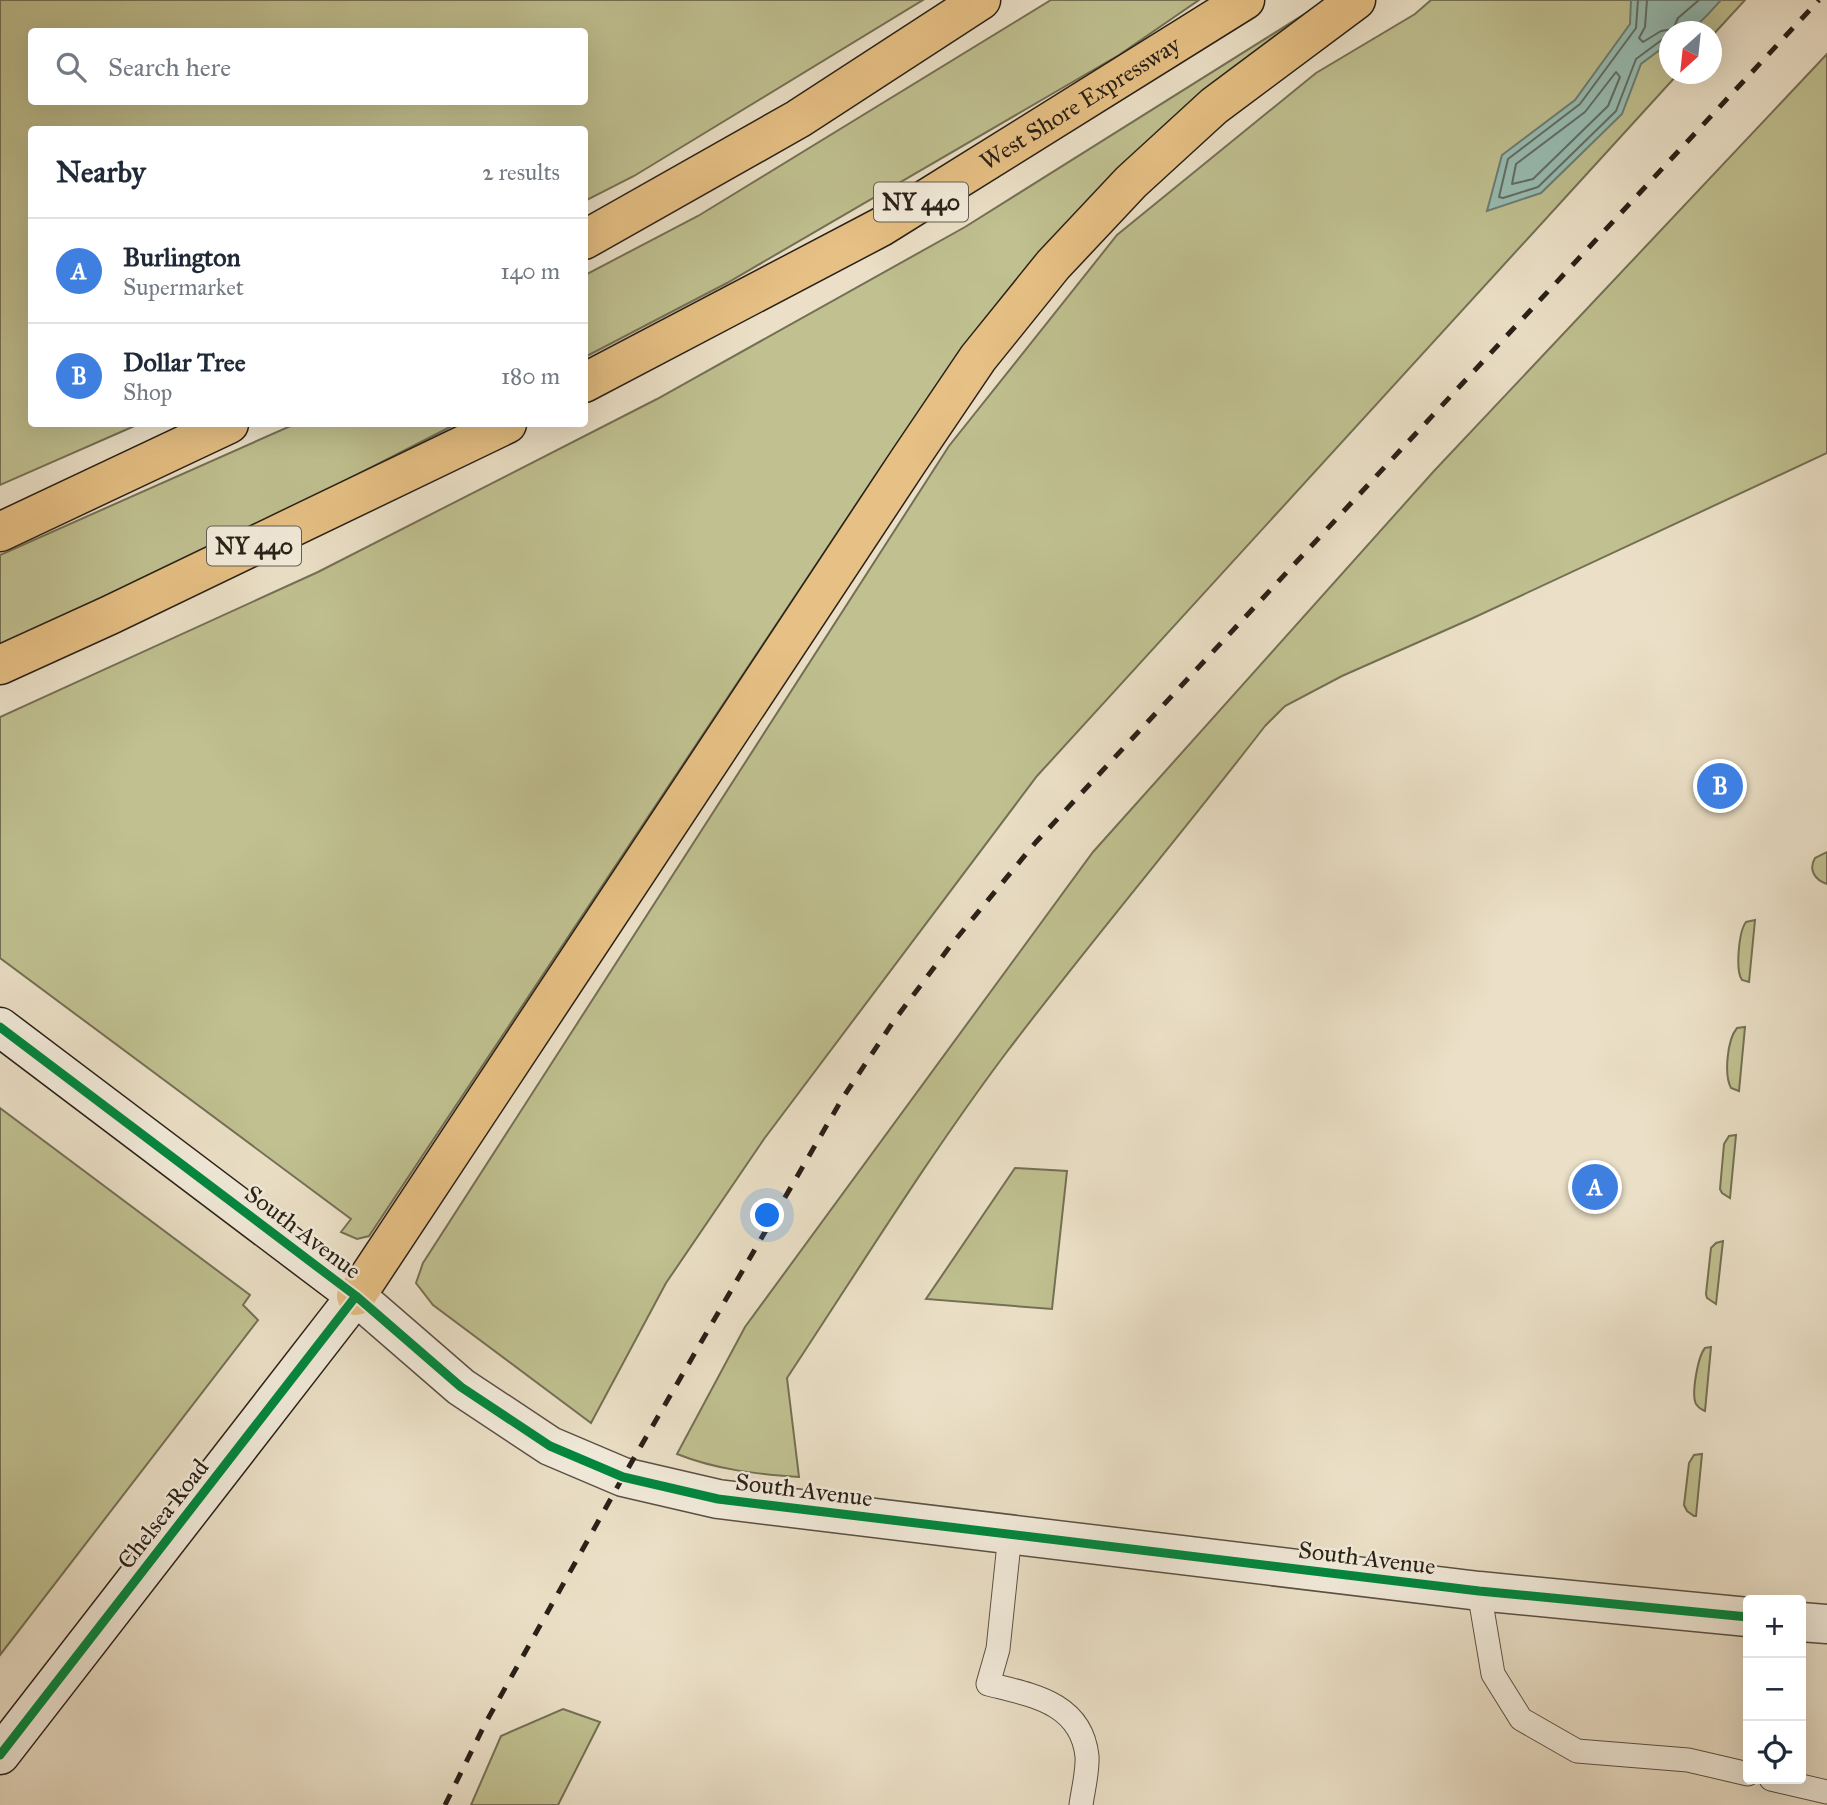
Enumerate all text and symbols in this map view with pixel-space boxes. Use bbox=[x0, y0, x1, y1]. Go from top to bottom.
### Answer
north arrow bbox=[1659, 21, 1722, 84]
search box bbox=[28, 28, 588, 105]
street label: West Shore Expressway bbox=[974, 29, 1186, 177]
icon: search bbox=[52, 48, 90, 86]
text: Search here bbox=[108, 51, 231, 83]
text: Nearby bbox=[56, 154, 146, 190]
text: 2 results bbox=[482, 158, 560, 186]
road number: NY 440 bbox=[874, 182, 968, 222]
text: Burlington bbox=[123, 241, 241, 273]
text: A bbox=[71, 257, 87, 285]
text: 140 m bbox=[500, 257, 560, 285]
text: Supermarket bbox=[123, 273, 244, 301]
text: Dollar Tree bbox=[123, 346, 246, 378]
text: B bbox=[71, 362, 87, 390]
text: 180 m bbox=[501, 362, 560, 390]
text: Shop bbox=[123, 378, 172, 406]
road number: NY 440 bbox=[207, 526, 301, 566]
pin: B bbox=[1697, 760, 1743, 812]
pin: A bbox=[1572, 1161, 1618, 1213]
street label: South Avenue bbox=[239, 1179, 367, 1285]
your location bbox=[750, 1198, 784, 1232]
street label: Chelsea Road bbox=[111, 1453, 215, 1575]
street label: South Avenue bbox=[734, 1467, 874, 1513]
street label: South Avenue bbox=[1297, 1535, 1437, 1581]
map controls bbox=[1743, 1595, 1806, 1784]
button: + bbox=[1743, 1595, 1806, 1658]
button: − bbox=[1743, 1658, 1806, 1721]
button: locate bbox=[1743, 1721, 1806, 1784]

